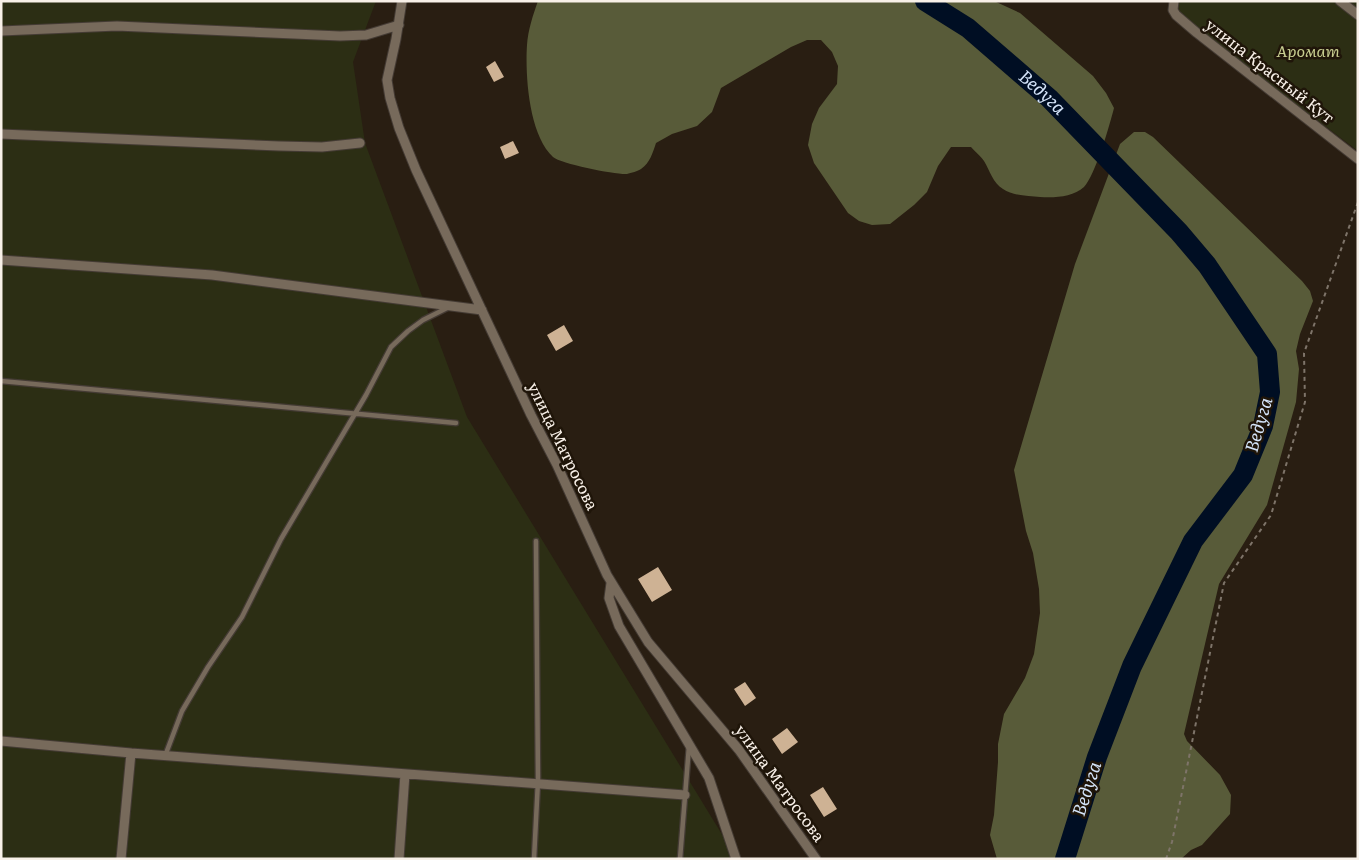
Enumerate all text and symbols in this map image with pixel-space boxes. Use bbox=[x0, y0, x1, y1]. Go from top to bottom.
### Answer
street label: улица Красный Кут bbox=[1201, 12, 1340, 128]
park label: Аромат bbox=[1276, 38, 1340, 62]
water label: Ведуга bbox=[1013, 63, 1074, 121]
street label: улица Матросова bbox=[522, 377, 606, 514]
water label: Ведуга bbox=[1237, 393, 1278, 455]
street label: улица Матросова bbox=[730, 719, 832, 846]
water label: Ведуга bbox=[1064, 757, 1107, 819]

